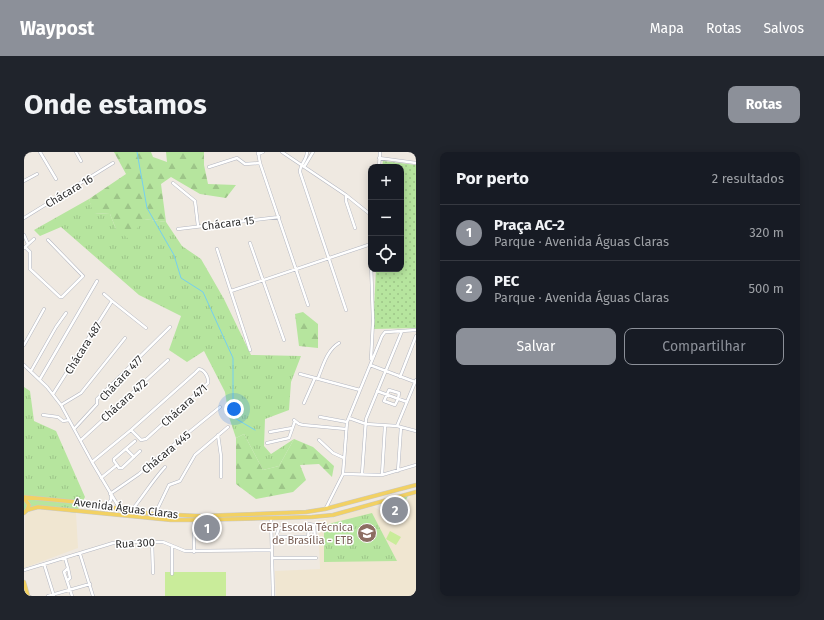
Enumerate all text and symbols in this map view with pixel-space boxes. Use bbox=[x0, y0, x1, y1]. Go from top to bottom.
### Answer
text: Waypost bbox=[20, 17, 94, 40]
text: Mapa bbox=[650, 20, 684, 37]
text: Rotas bbox=[706, 20, 741, 37]
text: Salvos bbox=[763, 20, 804, 37]
button: Rotas bbox=[728, 86, 800, 123]
text: Onde estamos bbox=[24, 88, 207, 121]
map controls bbox=[368, 164, 404, 272]
button: + bbox=[368, 164, 404, 200]
text: Por perto bbox=[456, 168, 529, 189]
text: 2 resultados bbox=[712, 171, 784, 186]
street label: Chácara 16 bbox=[43, 172, 95, 211]
button: − bbox=[368, 200, 404, 236]
street label: Chácara 15 bbox=[201, 214, 255, 233]
text: Praça AC-2 bbox=[494, 216, 565, 234]
text: 1 bbox=[466, 225, 472, 240]
text: 320 m bbox=[749, 225, 784, 240]
text: Parque · Avenida Águas Claras bbox=[494, 234, 669, 249]
button: locate bbox=[368, 236, 404, 272]
text: PEC bbox=[494, 272, 519, 290]
text: 2 bbox=[466, 281, 472, 296]
text: 500 m bbox=[748, 281, 784, 296]
text: Parque · Avenida Águas Claras bbox=[494, 290, 669, 305]
street label: Chácara 487 bbox=[62, 320, 105, 377]
button: Salvar bbox=[456, 328, 616, 365]
button: Compartilhar bbox=[624, 328, 784, 365]
street label: Chácara 477 bbox=[97, 353, 146, 404]
street label: Chácara 472 bbox=[98, 376, 150, 425]
street label: Chácara 471 bbox=[159, 381, 210, 429]
your location bbox=[224, 399, 244, 419]
street label: Chácara 445 bbox=[139, 428, 194, 476]
street label: Avenida Águas Claras bbox=[73, 495, 179, 521]
pin: 2 bbox=[382, 495, 408, 525]
pin: 1 bbox=[194, 513, 220, 543]
place label: CEP Escola Técnica de Brasília - ETB bbox=[260, 521, 353, 547]
school or university icon: CEP Escola Técnica de Brasília - ETB bbox=[356, 522, 378, 544]
street label: Rua 300 bbox=[115, 536, 155, 551]

